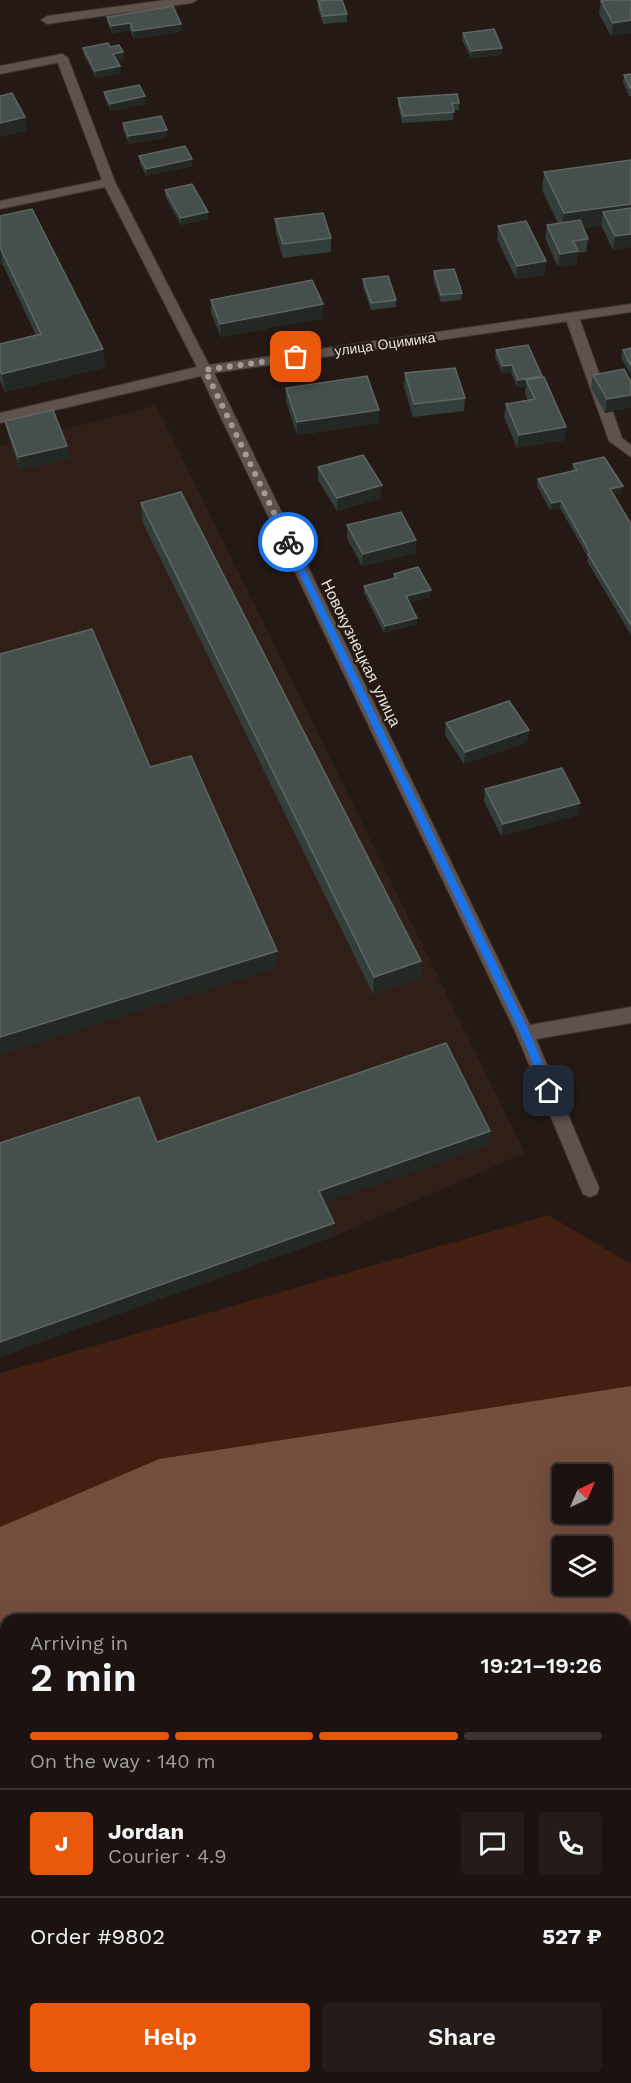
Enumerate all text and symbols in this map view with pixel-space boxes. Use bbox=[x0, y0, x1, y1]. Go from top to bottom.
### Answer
street label: улица Оцимика bbox=[334, 329, 437, 359]
pin bbox=[270, 331, 321, 382]
icon: bag bbox=[279, 340, 312, 373]
courier bbox=[258, 512, 318, 572]
icon: bike bbox=[272, 526, 305, 559]
street label: Новокузнецкая улица bbox=[317, 576, 405, 730]
pin bbox=[523, 1065, 574, 1116]
icon: home bbox=[532, 1074, 565, 1107]
north arrow bbox=[552, 1464, 612, 1524]
map controls bbox=[552, 1464, 612, 1596]
button: layers bbox=[552, 1536, 612, 1596]
text: Arriving in bbox=[30, 1631, 128, 1655]
text: 19:21–19:26 bbox=[481, 1653, 602, 1678]
text: 2 min bbox=[30, 1655, 137, 1700]
text: On the way · 140 m bbox=[30, 1749, 216, 1773]
button: chat bbox=[461, 1812, 524, 1875]
button: phone bbox=[539, 1812, 602, 1875]
text: Jordan bbox=[108, 1819, 184, 1844]
text: J bbox=[55, 1831, 68, 1856]
text: Courier · 4.9 bbox=[108, 1844, 227, 1868]
text: Order #9802 bbox=[30, 1924, 165, 1949]
text: 527 ₽ bbox=[542, 1924, 602, 1949]
button: Help bbox=[30, 2003, 310, 2072]
button: Share bbox=[322, 2003, 602, 2072]

